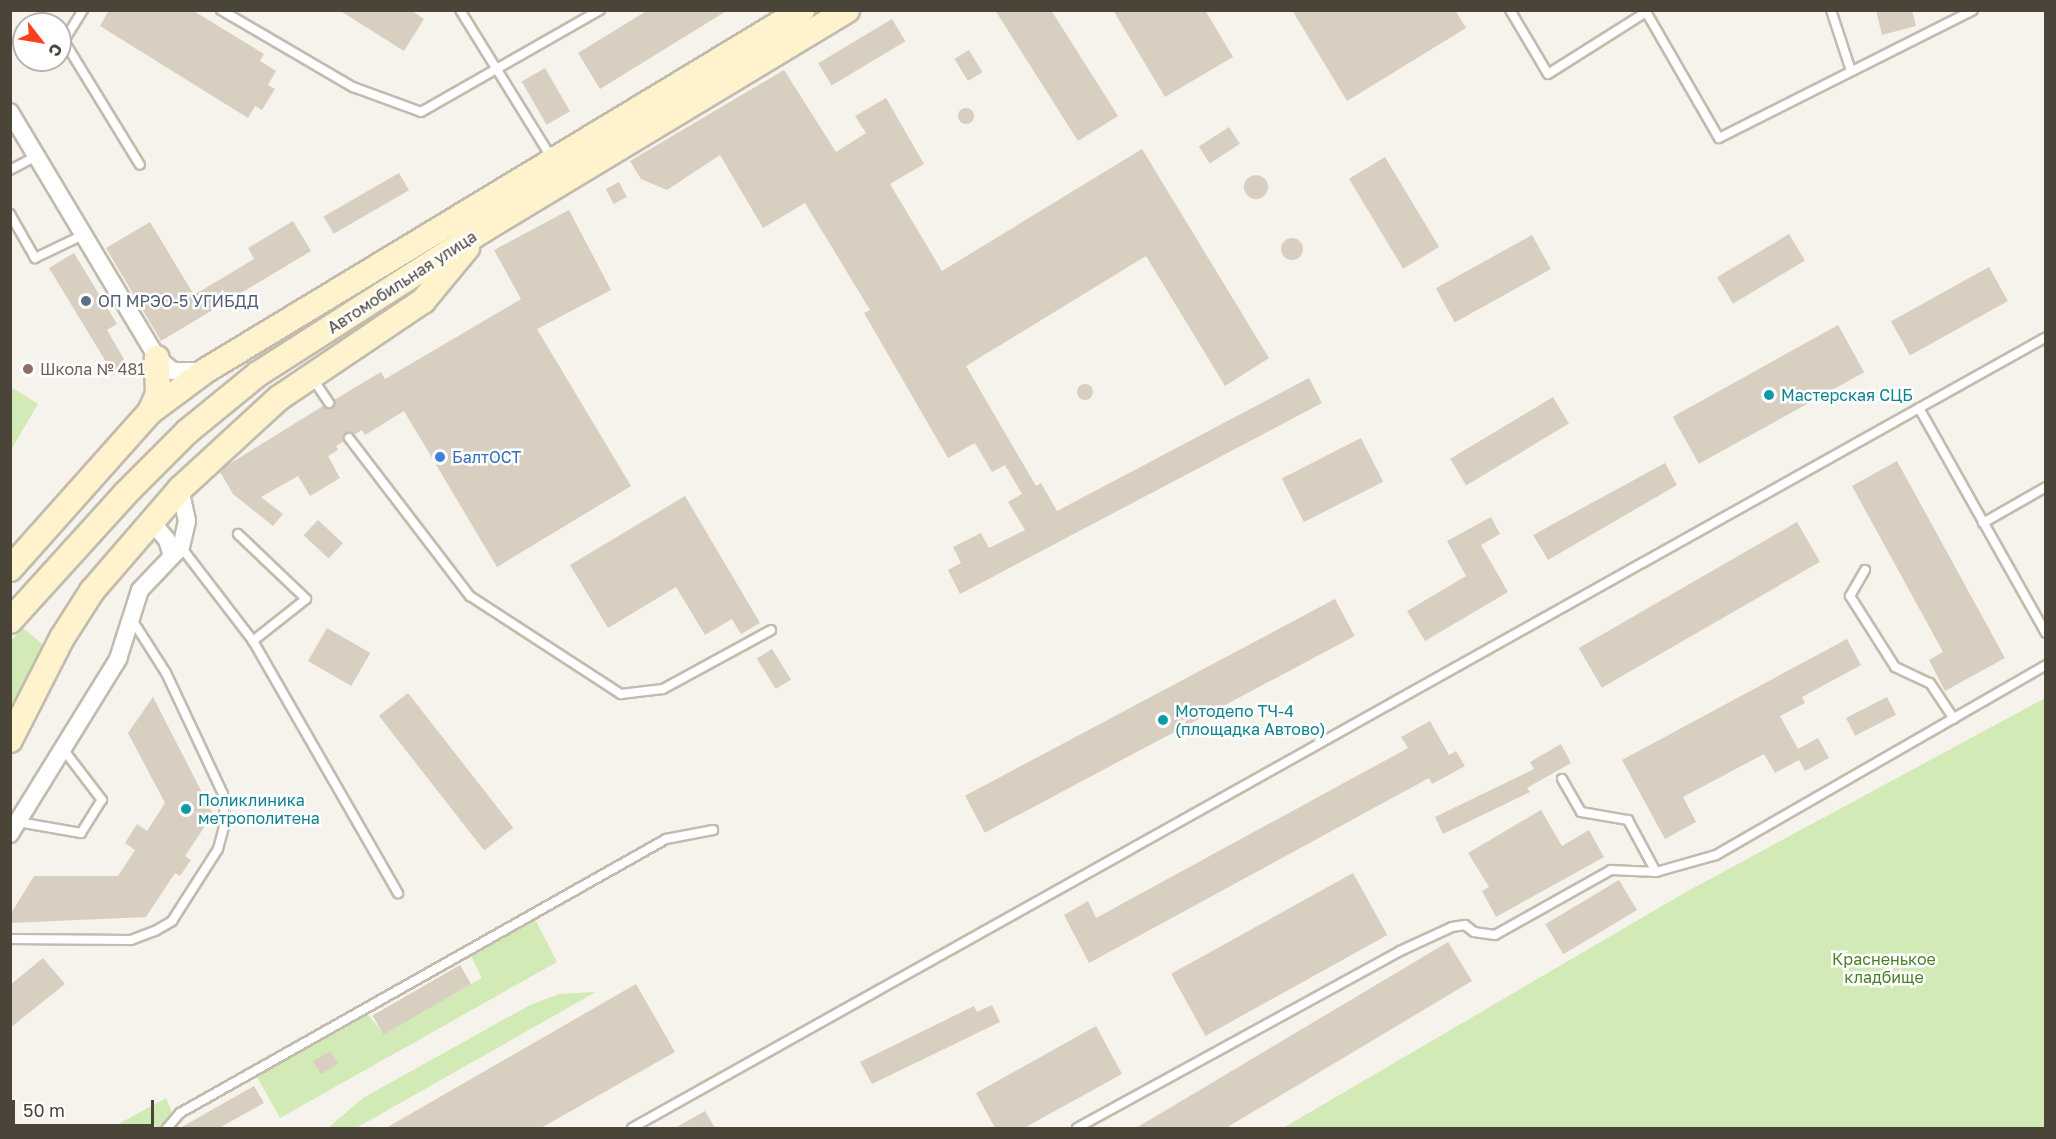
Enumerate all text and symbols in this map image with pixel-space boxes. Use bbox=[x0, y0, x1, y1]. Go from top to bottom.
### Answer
north arrow bbox=[12, 12, 72, 72]
text: С bbox=[44, 40, 67, 60]
street label: Автомобильная улица bbox=[324, 227, 480, 337]
place label: ОП МРЭО-5 УГИБДД bbox=[98, 291, 259, 311]
marker: ОП МРЭО-5 УГИБДД bbox=[79, 294, 93, 308]
place label: Школа № 481 bbox=[40, 359, 145, 379]
marker: Школа № 481 bbox=[21, 362, 35, 376]
place label: Мастерская СЦБ bbox=[1781, 385, 1913, 405]
marker: Мастерская СЦБ bbox=[1762, 388, 1776, 402]
place label: БалтОСТ bbox=[452, 447, 521, 467]
marker: БалтОСТ bbox=[433, 450, 447, 464]
place label: Мотодепо ТЧ-4 (площадка Автово) bbox=[1175, 701, 1326, 739]
marker: Мотодепо ТЧ-4 (площадка Автово) bbox=[1156, 713, 1170, 727]
place label: Поликлиника метрополитена bbox=[198, 790, 320, 828]
marker: Поликлиника метрополитена bbox=[179, 802, 193, 816]
park label: Красненькое кладбище bbox=[1832, 949, 1936, 987]
scale bar bbox=[15, 1088, 158, 1126]
text: 50 m bbox=[23, 1099, 65, 1121]

